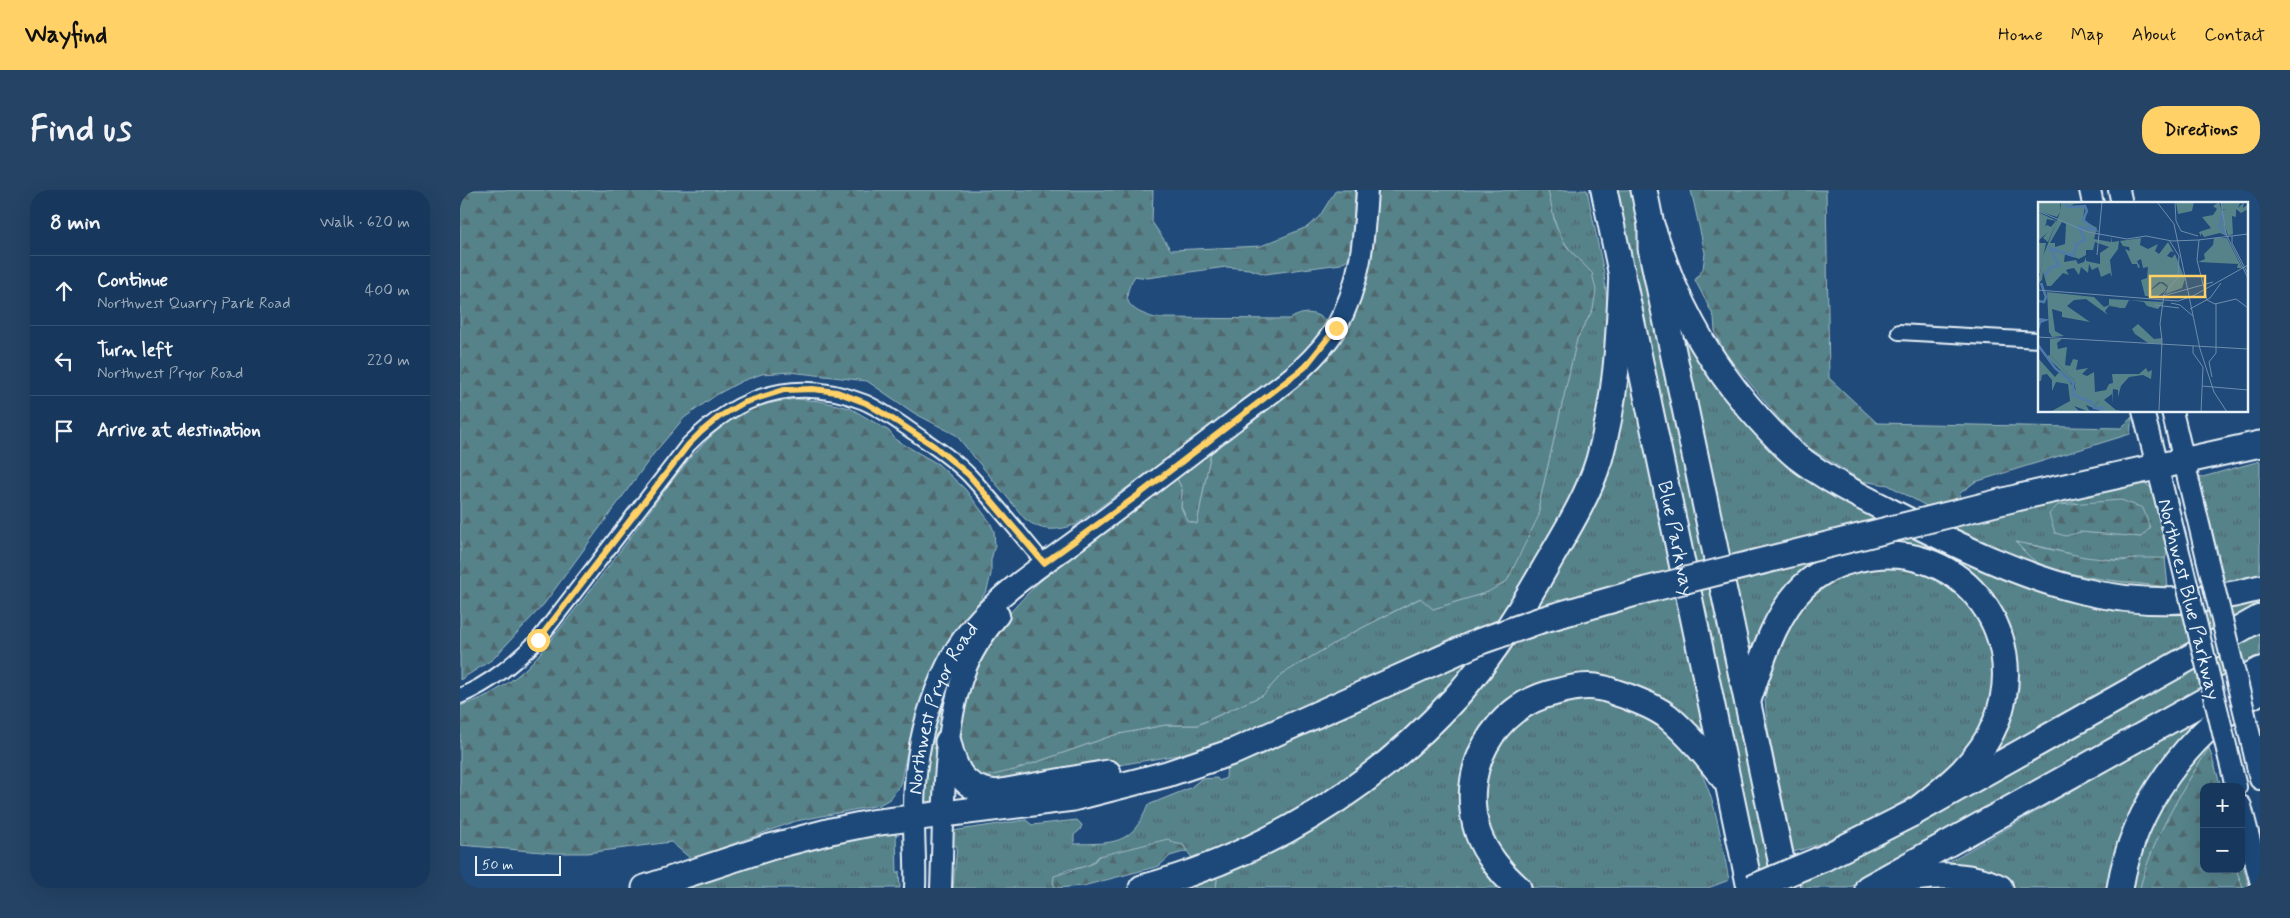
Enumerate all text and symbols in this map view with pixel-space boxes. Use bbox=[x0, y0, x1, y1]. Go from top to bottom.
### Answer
text: Wayfind bbox=[25, 20, 107, 51]
text: Home bbox=[1998, 23, 2043, 47]
text: Map bbox=[2071, 23, 2104, 47]
text: About bbox=[2132, 23, 2176, 47]
text: Contact bbox=[2204, 23, 2265, 47]
button: Directions bbox=[2142, 106, 2260, 154]
text: Find us bbox=[30, 107, 132, 153]
inset map bbox=[2038, 202, 2248, 412]
text: 8 min bbox=[50, 209, 101, 237]
text: Walk · 620 m bbox=[320, 212, 410, 233]
text: Continue bbox=[97, 268, 168, 293]
icon: ahead bbox=[50, 277, 78, 305]
text: 400 m bbox=[365, 280, 410, 301]
text: Northwest Quarry Park Road bbox=[97, 293, 291, 314]
route end bbox=[1325, 317, 1348, 340]
text: Turn left bbox=[97, 338, 173, 363]
icon: left bbox=[50, 347, 78, 375]
text: 220 m bbox=[367, 350, 410, 371]
text: Northwest Pryor Road bbox=[97, 363, 243, 384]
icon: arrive bbox=[50, 417, 78, 445]
text: Arrive at destination bbox=[97, 418, 261, 443]
street label: Blue Parkway bbox=[1650, 478, 1701, 599]
street label: Northwest Blue Parkway bbox=[2150, 496, 2227, 703]
street label: Northwest Pryor Road bbox=[902, 617, 985, 796]
route start bbox=[527, 629, 550, 652]
map controls bbox=[2200, 783, 2245, 873]
button: + bbox=[2200, 783, 2245, 828]
button: − bbox=[2200, 828, 2245, 873]
scale bar bbox=[475, 853, 561, 876]
text: 50 m bbox=[482, 856, 513, 874]

